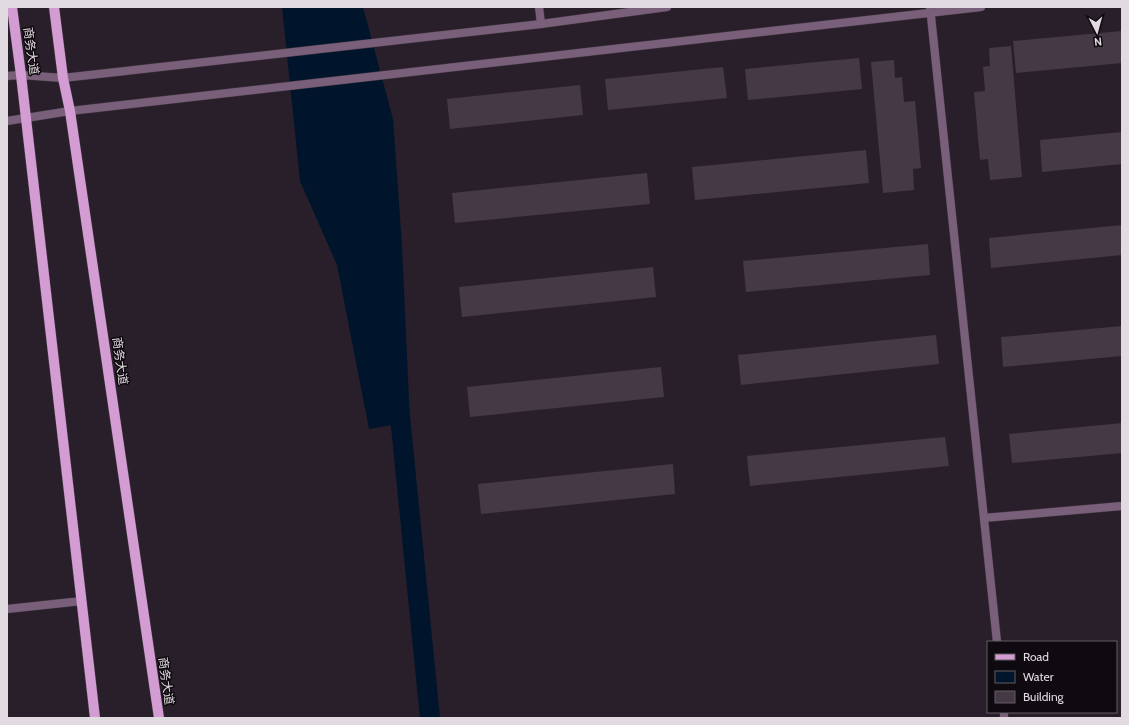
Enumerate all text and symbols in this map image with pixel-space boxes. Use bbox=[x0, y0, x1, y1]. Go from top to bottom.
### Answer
north arrow bbox=[1077, 12, 1117, 52]
street label: 商务大道 bbox=[21, 26, 42, 76]
text: N bbox=[1093, 35, 1103, 49]
street label: 商务大道 bbox=[110, 336, 131, 386]
legend bbox=[987, 641, 1117, 713]
text: Road bbox=[1023, 649, 1049, 664]
street label: 商务大道 bbox=[156, 656, 177, 706]
text: Water bbox=[1023, 669, 1054, 684]
text: Building bbox=[1023, 689, 1065, 704]

